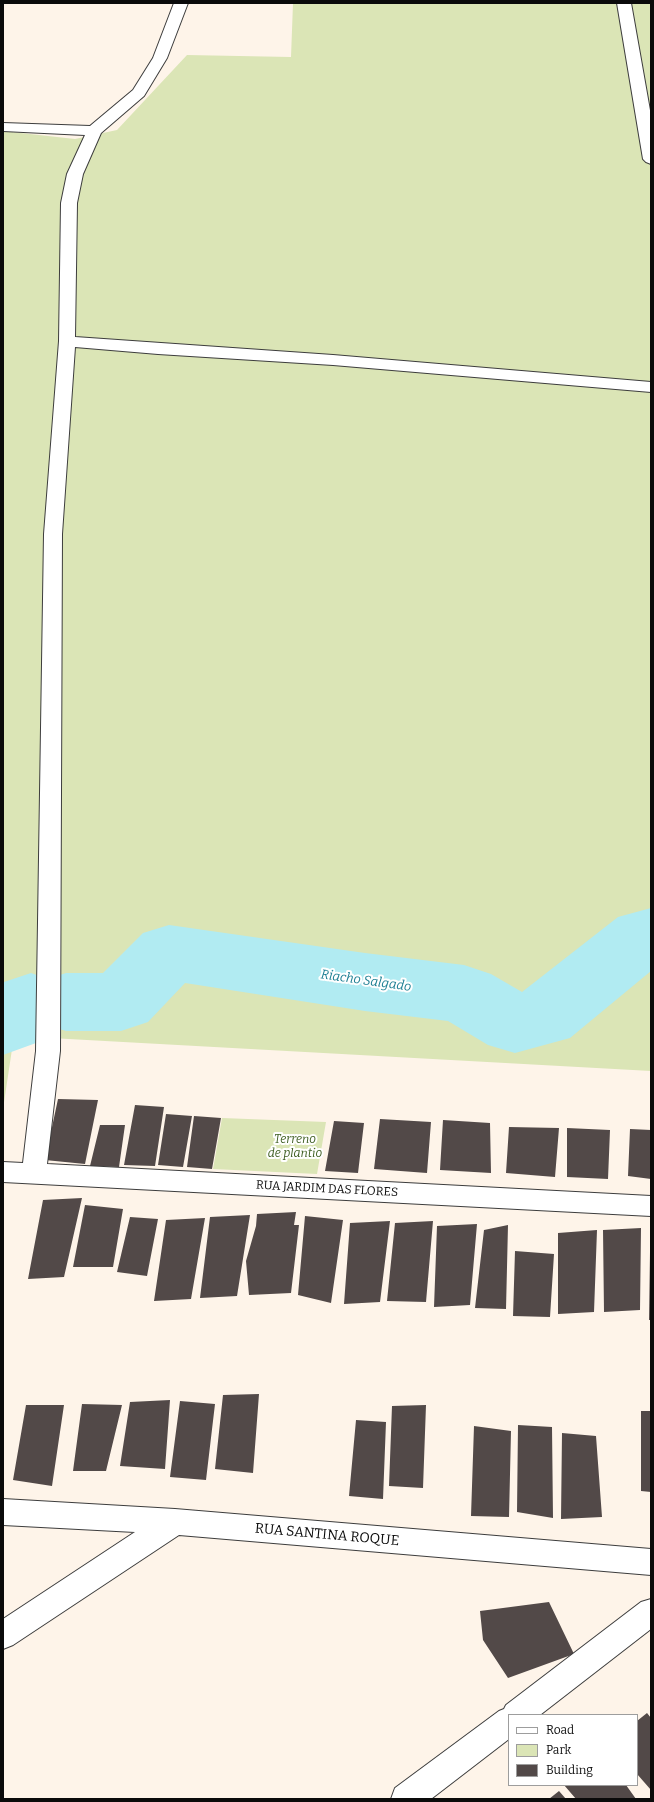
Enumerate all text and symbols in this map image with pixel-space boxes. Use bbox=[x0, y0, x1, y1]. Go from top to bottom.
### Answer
water label: Riacho Salgado bbox=[320, 967, 412, 995]
park label: Terreno de plantio bbox=[268, 1133, 322, 1161]
street label: RUA JARDIM DAS FLORES bbox=[256, 1178, 398, 1200]
street label: RUA SANTINA ROQUE bbox=[254, 1520, 400, 1550]
legend bbox=[508, 1714, 638, 1786]
text: Road bbox=[546, 1723, 574, 1737]
text: Park bbox=[546, 1743, 571, 1757]
text: Building bbox=[546, 1763, 593, 1777]

